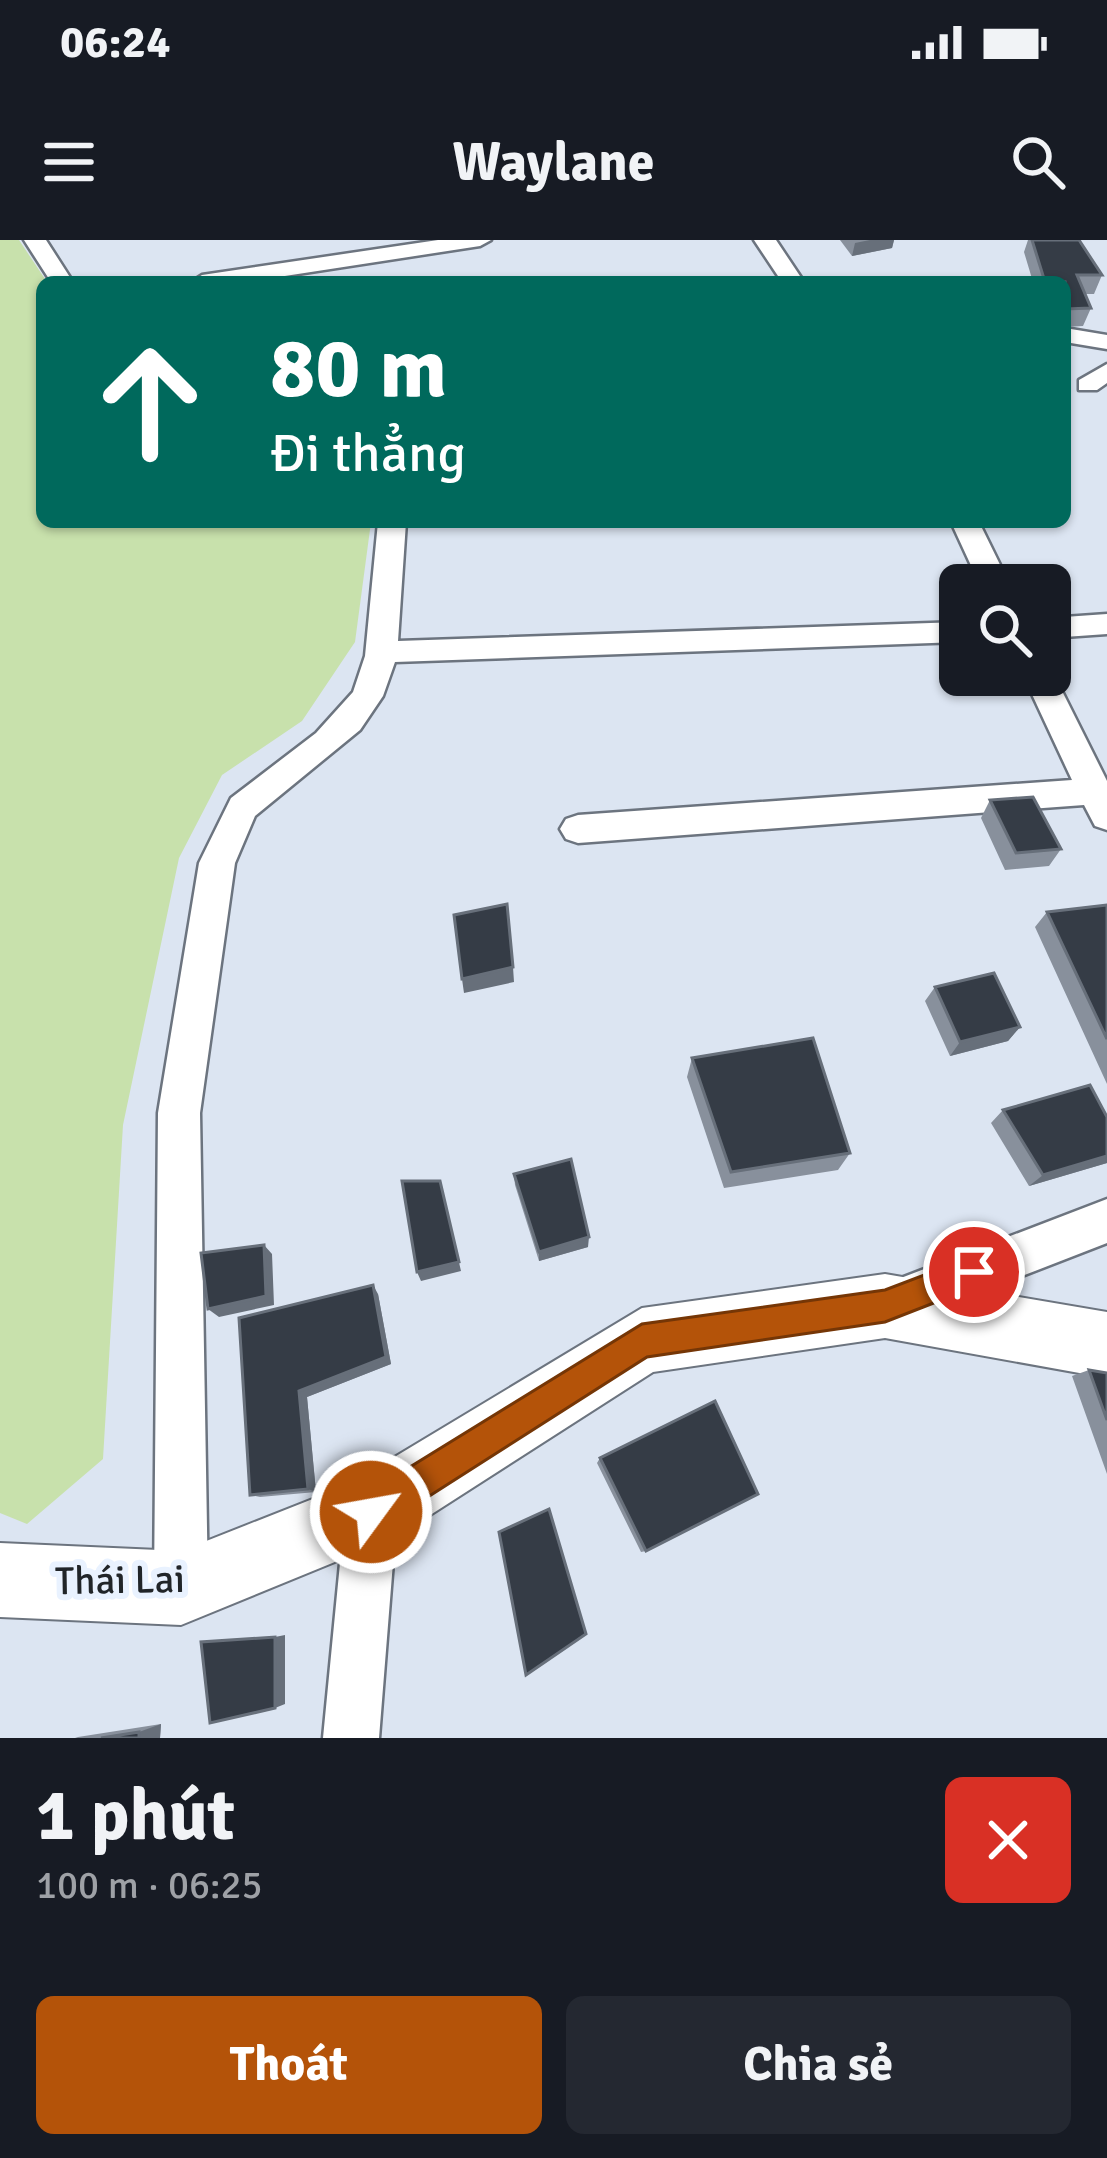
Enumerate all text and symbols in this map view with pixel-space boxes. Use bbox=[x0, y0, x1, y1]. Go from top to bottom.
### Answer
text: 06:24 bbox=[60, 15, 170, 70]
icon: menu bbox=[36, 129, 102, 195]
text: Waylane bbox=[452, 129, 655, 196]
icon: search bbox=[1005, 129, 1071, 195]
text: 80 m bbox=[270, 317, 447, 421]
icon: ahead bbox=[72, 324, 228, 480]
text: Đi thẳng bbox=[270, 420, 466, 487]
map controls bbox=[939, 564, 1071, 696]
button: search bbox=[939, 564, 1071, 696]
pin bbox=[923, 1221, 1025, 1323]
icon: arrive bbox=[941, 1239, 1007, 1305]
position arrow bbox=[308, 1449, 434, 1575]
street label: Thái Lai bbox=[55, 1555, 185, 1605]
text: 1 phút bbox=[36, 1771, 235, 1860]
button: close bbox=[945, 1777, 1071, 1903]
text: 100 m · 06:25 bbox=[36, 1861, 263, 1909]
button: Thoát bbox=[36, 1996, 542, 2134]
button: Chia sẻ bbox=[566, 1996, 1071, 2134]

